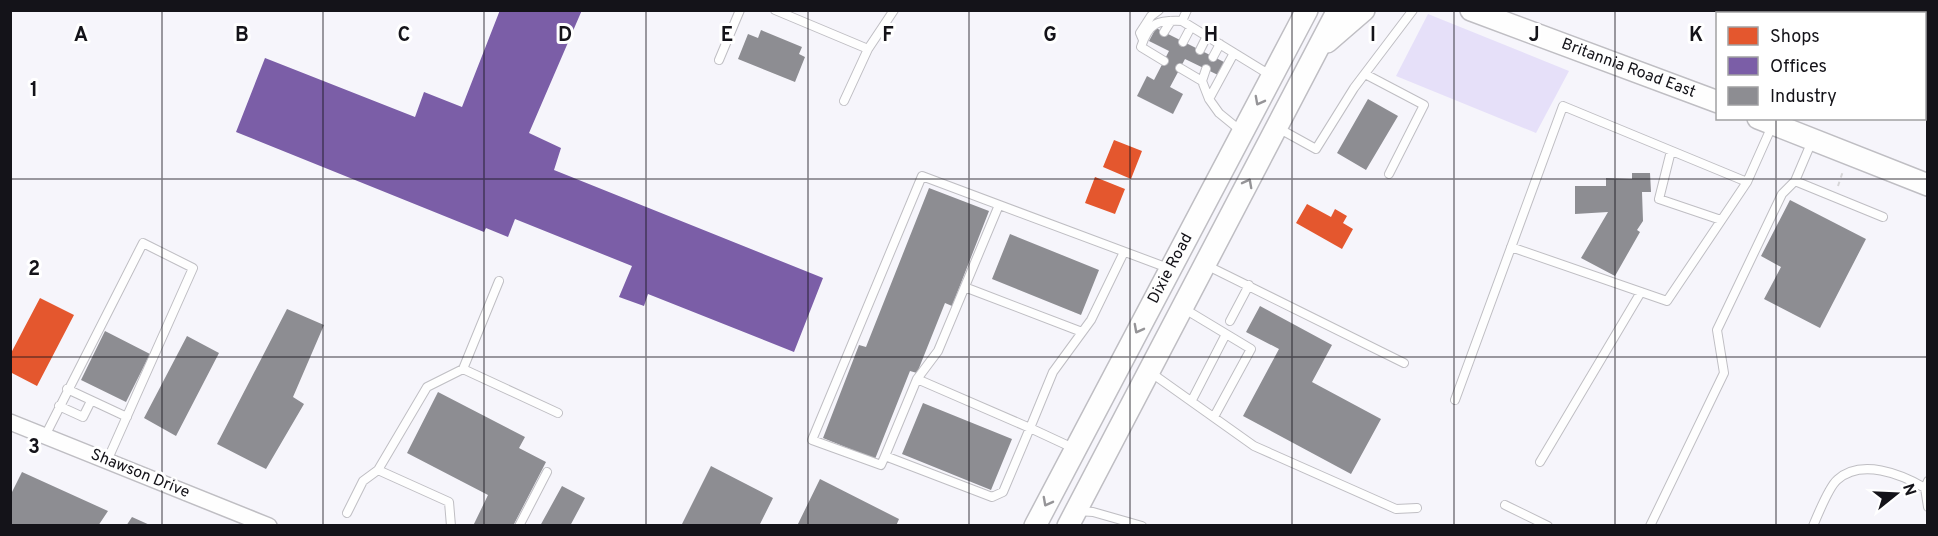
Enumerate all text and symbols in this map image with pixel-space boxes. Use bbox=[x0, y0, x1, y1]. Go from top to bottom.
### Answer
legend bbox=[1716, 12, 1926, 120]
text: A bbox=[74, 23, 88, 49]
text: B bbox=[235, 23, 249, 49]
text: C bbox=[398, 23, 410, 49]
text: D bbox=[558, 23, 572, 49]
text: E bbox=[721, 23, 733, 49]
text: F bbox=[882, 23, 894, 49]
text: G bbox=[1043, 23, 1057, 49]
text: H bbox=[1204, 23, 1218, 49]
text: I bbox=[1370, 23, 1376, 49]
text: J bbox=[1528, 23, 1540, 49]
text: K bbox=[1689, 23, 1703, 49]
text: Shops bbox=[1770, 26, 1820, 49]
street label: Britannia Road East bbox=[1558, 34, 1698, 103]
text: Offices bbox=[1770, 56, 1827, 79]
text: 1 bbox=[30, 78, 38, 104]
text: Industry bbox=[1770, 86, 1837, 109]
one-way arrow bbox=[1255, 95, 1266, 105]
one-way arrow bbox=[1241, 178, 1252, 189]
street label: Dixie Road bbox=[1144, 230, 1197, 307]
text: 2 bbox=[28, 257, 40, 283]
one-way arrow bbox=[1134, 323, 1145, 333]
text: 3 bbox=[28, 435, 40, 461]
street label: Shawson Drive bbox=[88, 445, 192, 503]
north arrow bbox=[1866, 464, 1926, 524]
text: N bbox=[1897, 481, 1920, 499]
one-way arrow bbox=[1043, 495, 1054, 506]

